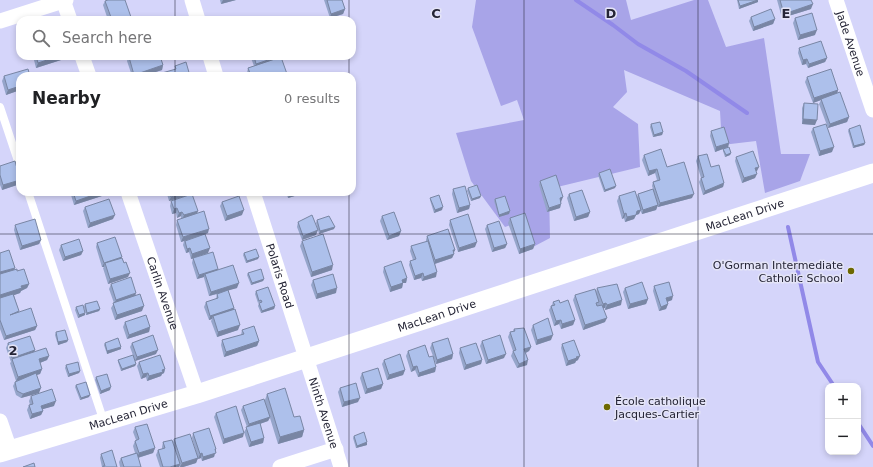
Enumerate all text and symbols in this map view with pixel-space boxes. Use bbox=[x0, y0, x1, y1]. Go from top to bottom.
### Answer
text: C bbox=[431, 6, 441, 21]
text: D bbox=[606, 6, 617, 21]
text: E bbox=[782, 6, 790, 21]
street label: Jade Avenue bbox=[833, 8, 868, 78]
search box bbox=[16, 16, 356, 60]
icon: search bbox=[30, 27, 52, 49]
text: Search here bbox=[62, 29, 152, 47]
text: Nearby bbox=[32, 88, 101, 108]
text: 0 results bbox=[284, 91, 340, 106]
street label: MacLean Drive bbox=[704, 196, 786, 234]
street label: Polaris Road bbox=[263, 242, 296, 310]
street label: Carlin Avenue bbox=[144, 255, 181, 332]
place label: O'Gorman Intermediate Catholic School bbox=[713, 259, 843, 285]
marker: O'Gorman Intermediate Catholic School bbox=[846, 266, 856, 276]
street label: MacLean Drive bbox=[396, 297, 478, 334]
text: 2 bbox=[8, 343, 18, 358]
street label: Ninth Avenue bbox=[306, 376, 341, 450]
map controls bbox=[825, 383, 861, 455]
button: + bbox=[825, 383, 861, 419]
place label: École catholique Jacques-Cartier bbox=[614, 395, 706, 421]
street label: MacLean Drive bbox=[87, 397, 170, 432]
marker: École catholique Jacques-Cartier bbox=[602, 402, 612, 412]
button: − bbox=[825, 419, 861, 455]

